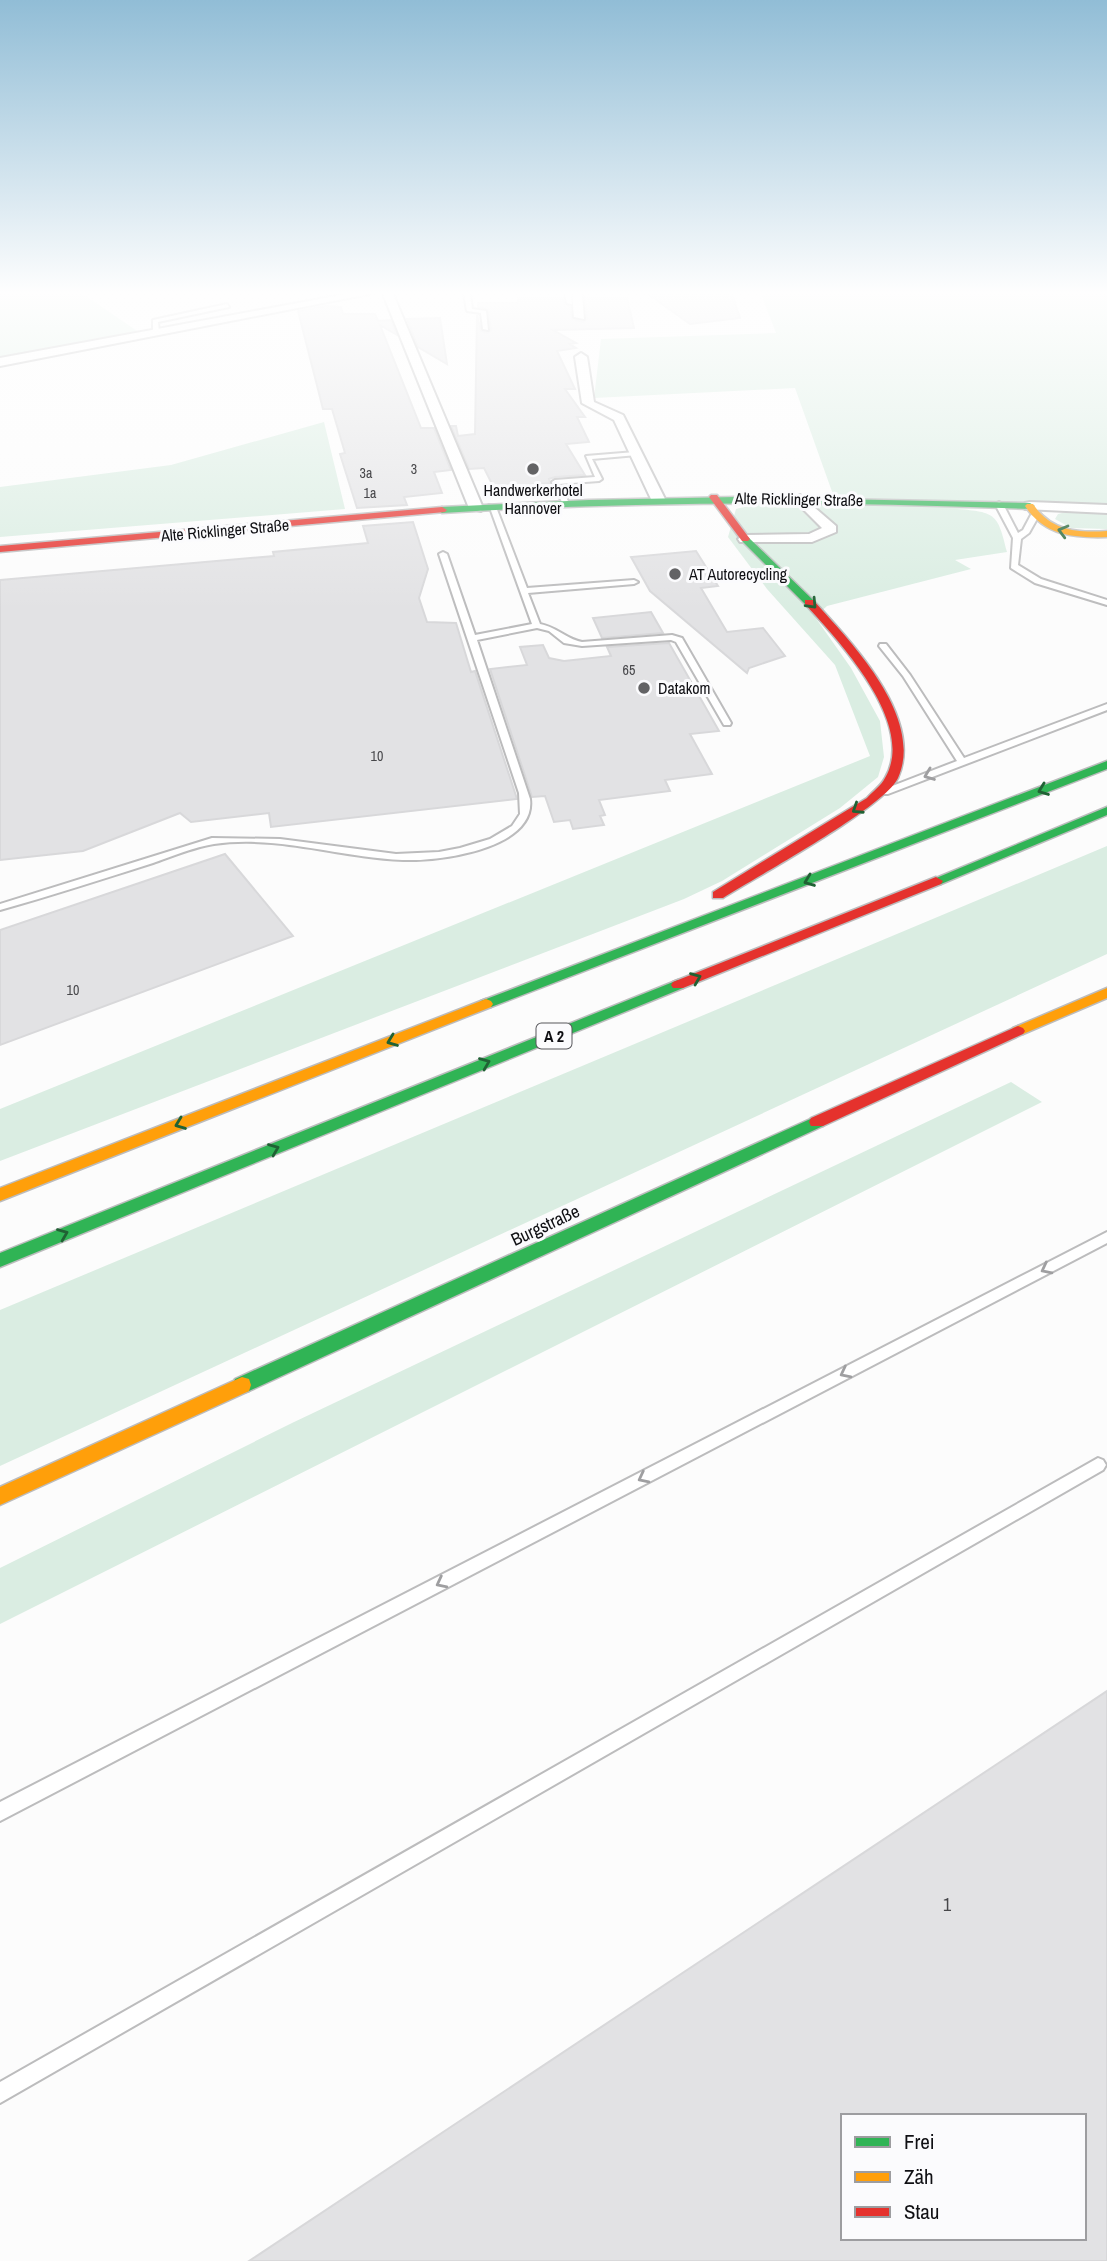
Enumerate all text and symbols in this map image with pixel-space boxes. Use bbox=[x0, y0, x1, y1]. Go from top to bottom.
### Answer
house number: 3 bbox=[411, 460, 417, 478]
marker: Handwerkerhotel Hannover bbox=[525, 461, 541, 477]
house number: 3a bbox=[360, 464, 373, 482]
place label: Handwerkerhotel Hannover bbox=[483, 479, 583, 519]
house number: 1a bbox=[364, 484, 377, 502]
street label: Alte Ricklinger Straße bbox=[734, 487, 863, 511]
street label: Alte Ricklinger Straße bbox=[159, 513, 290, 547]
one-way arrow bbox=[1058, 525, 1070, 539]
place label: AT Autorecycling bbox=[688, 563, 788, 585]
marker: AT Autorecycling bbox=[667, 566, 683, 582]
one-way arrow bbox=[804, 596, 816, 609]
house number: 65 bbox=[623, 661, 635, 679]
place label: Datakom bbox=[658, 677, 711, 699]
marker: Datakom bbox=[636, 680, 652, 696]
house number: 10 bbox=[371, 747, 383, 765]
one-way arrow bbox=[923, 766, 935, 780]
one-way arrow bbox=[1038, 782, 1050, 796]
one-way arrow bbox=[851, 801, 864, 814]
one-way arrow bbox=[803, 873, 815, 887]
one-way arrow bbox=[689, 972, 701, 986]
house number: 10 bbox=[67, 981, 79, 999]
road number: A 2 bbox=[536, 1024, 572, 1048]
one-way arrow bbox=[386, 1032, 398, 1046]
one-way arrow bbox=[478, 1058, 490, 1072]
one-way arrow bbox=[175, 1115, 187, 1129]
one-way arrow bbox=[268, 1143, 280, 1157]
street label: Burgstraße bbox=[507, 1198, 583, 1252]
one-way arrow bbox=[57, 1229, 69, 1243]
one-way arrow bbox=[1041, 1260, 1054, 1274]
one-way arrow bbox=[839, 1365, 852, 1379]
one-way arrow bbox=[638, 1470, 650, 1484]
one-way arrow bbox=[436, 1575, 448, 1589]
house number: 1 bbox=[943, 1892, 952, 1917]
legend bbox=[841, 2114, 1086, 2240]
text: Frei bbox=[904, 2127, 935, 2156]
text: Zäh bbox=[904, 2162, 934, 2191]
text: Stau bbox=[904, 2197, 939, 2226]

